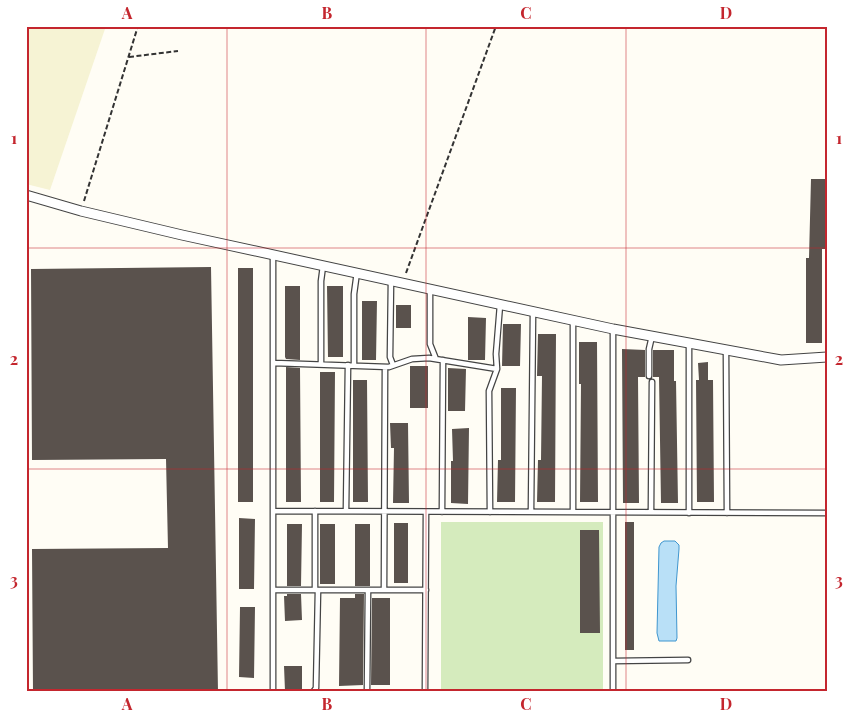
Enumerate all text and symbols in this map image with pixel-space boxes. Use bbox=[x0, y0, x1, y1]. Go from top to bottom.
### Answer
text: A bbox=[121, 2, 133, 23]
text: B bbox=[322, 2, 333, 23]
text: C bbox=[520, 2, 532, 23]
text: D bbox=[720, 2, 732, 23]
text: 1 bbox=[11, 127, 17, 148]
text: 1 bbox=[836, 127, 842, 148]
text: 2 bbox=[10, 348, 18, 369]
text: 2 bbox=[835, 348, 843, 369]
text: 3 bbox=[10, 569, 18, 590]
text: 3 bbox=[835, 569, 843, 590]
text: A bbox=[121, 693, 133, 714]
text: B bbox=[322, 693, 333, 714]
text: C bbox=[520, 693, 532, 714]
text: D bbox=[720, 693, 732, 714]

